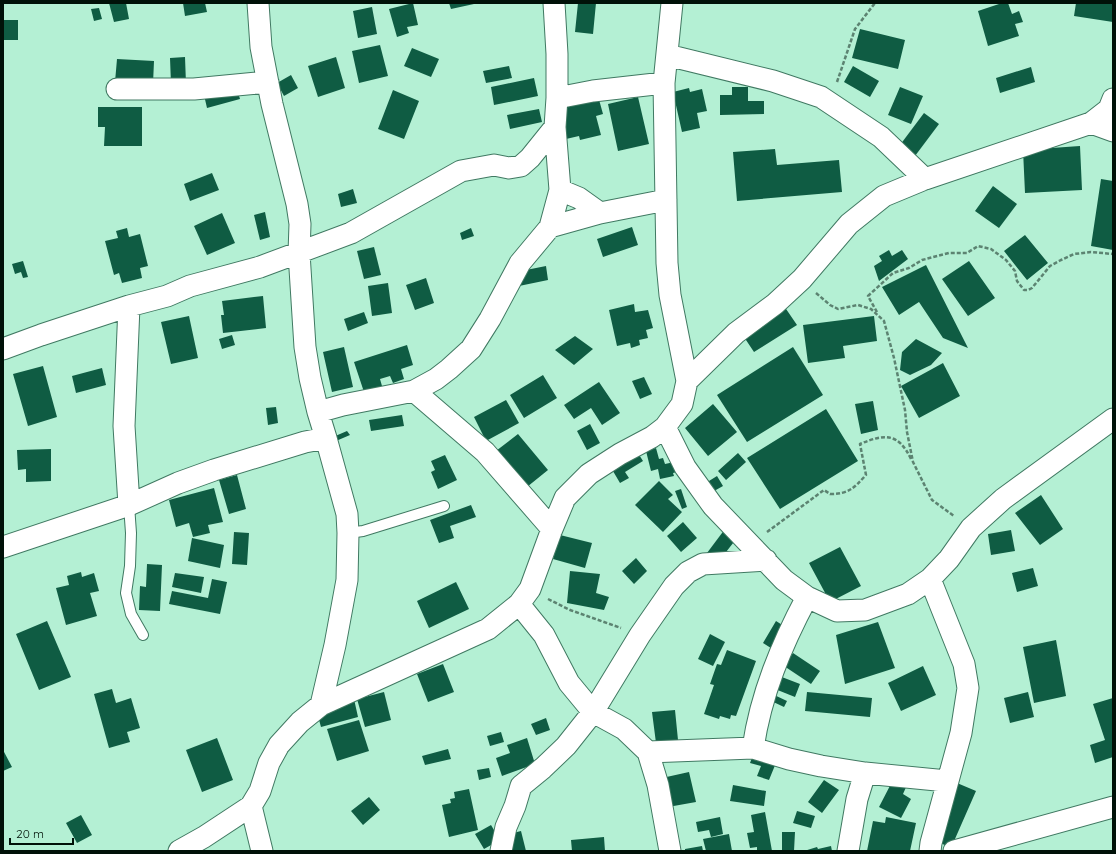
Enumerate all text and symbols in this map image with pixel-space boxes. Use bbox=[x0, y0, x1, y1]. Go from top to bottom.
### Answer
scale bar bbox=[10, 820, 73, 846]
text: 20 m bbox=[16, 826, 44, 841]

